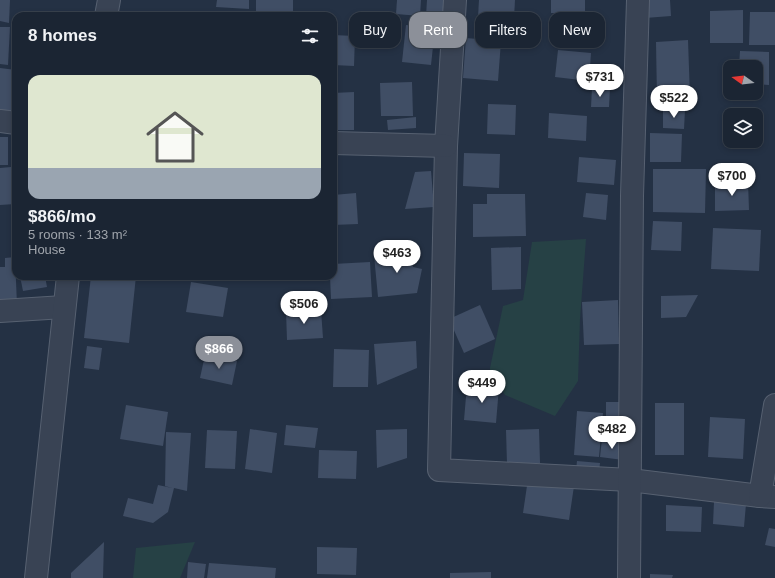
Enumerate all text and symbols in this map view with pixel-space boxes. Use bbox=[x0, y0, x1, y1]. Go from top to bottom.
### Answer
chip: Buy bbox=[349, 12, 401, 48]
chip: Rent bbox=[409, 12, 467, 48]
chip: Filters bbox=[475, 12, 541, 48]
chip: New bbox=[549, 12, 605, 48]
icon: filters bbox=[299, 25, 321, 47]
text: 8 homes bbox=[28, 26, 97, 45]
north arrow bbox=[723, 60, 763, 100]
map controls bbox=[723, 60, 763, 148]
pin: $731 bbox=[576, 64, 624, 98]
text: $731 bbox=[586, 69, 614, 84]
pin: $522 bbox=[650, 85, 698, 119]
text: $522 bbox=[660, 90, 688, 105]
icon: home bbox=[139, 101, 211, 173]
button: layers bbox=[723, 108, 763, 148]
pin: $700 bbox=[708, 163, 756, 197]
text: $700 bbox=[718, 168, 746, 183]
text: $866/mo bbox=[28, 207, 96, 226]
text: 5 rooms · 133 m² bbox=[28, 227, 127, 242]
pin: $463 bbox=[373, 240, 421, 274]
text: House bbox=[28, 242, 66, 257]
text: $463 bbox=[383, 245, 411, 260]
pin: $506 bbox=[280, 291, 328, 325]
text: $506 bbox=[290, 296, 318, 311]
pin: $866 bbox=[195, 336, 243, 370]
text: $866 bbox=[205, 341, 233, 356]
pin: $449 bbox=[458, 370, 506, 404]
text: $449 bbox=[468, 375, 496, 390]
pin: $482 bbox=[588, 416, 636, 450]
text: $482 bbox=[598, 421, 626, 436]

